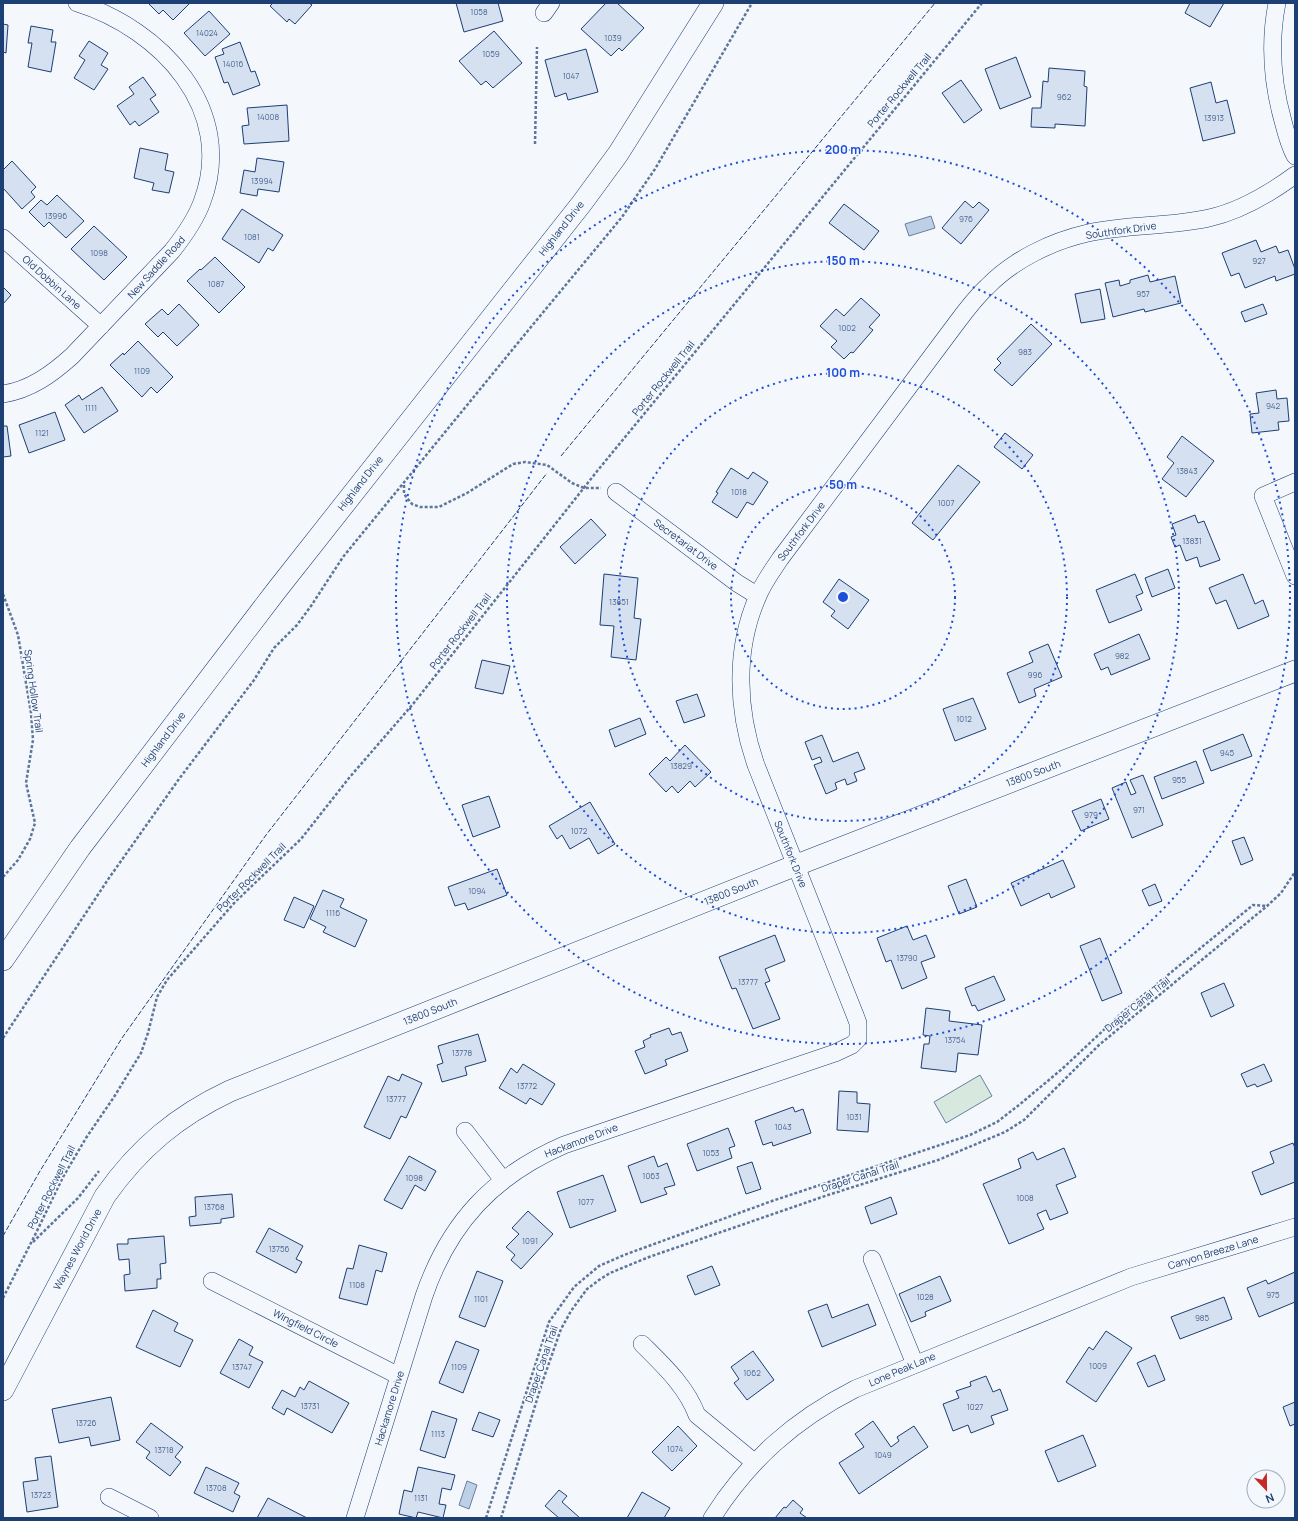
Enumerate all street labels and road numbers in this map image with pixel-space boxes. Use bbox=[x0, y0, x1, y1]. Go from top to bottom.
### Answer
street label: Porter Rockwell Trail bbox=[864, 50, 934, 130]
street label: Highland Drive bbox=[535, 198, 587, 258]
street label: Southfork Drive bbox=[1085, 218, 1157, 242]
street label: New Saddle Road bbox=[124, 233, 188, 301]
street label: Old Dobbin Lane bbox=[20, 252, 85, 312]
street label: Porter Rockwell Trail bbox=[628, 338, 698, 418]
street label: Highland Drive bbox=[334, 453, 386, 513]
street label: Southfork Drive bbox=[774, 498, 828, 564]
street label: Secretariat Drive bbox=[651, 515, 721, 573]
street label: Porter Rockwell Trail bbox=[426, 590, 494, 672]
street label: Spring Hollow Trail bbox=[21, 649, 47, 733]
street label: Highland Drive bbox=[138, 708, 189, 770]
street label: 13800 South bbox=[1004, 756, 1062, 790]
street label: Southfork Drive bbox=[771, 818, 811, 890]
street label: Porter Rockwell Trail bbox=[213, 839, 289, 915]
street label: 13800 South bbox=[702, 874, 760, 908]
street label: Draper Canal Trail bbox=[1101, 973, 1173, 1035]
street label: 13800 South bbox=[401, 994, 459, 1028]
street label: Hackamore Drive bbox=[542, 1120, 620, 1160]
street label: Porter Rockwell Trail bbox=[24, 1143, 78, 1231]
street label: Draper Canal Trail bbox=[819, 1157, 901, 1195]
street label: Waynes World Drive bbox=[50, 1206, 104, 1292]
street label: Canyon Breeze Lane bbox=[1166, 1232, 1260, 1272]
street label: Wingfield Circle bbox=[271, 1305, 341, 1351]
street label: Draper Canal Trail bbox=[521, 1324, 561, 1404]
street label: Lone Peak Lane bbox=[866, 1349, 938, 1389]
street label: Hackamore Drive bbox=[371, 1369, 407, 1447]

